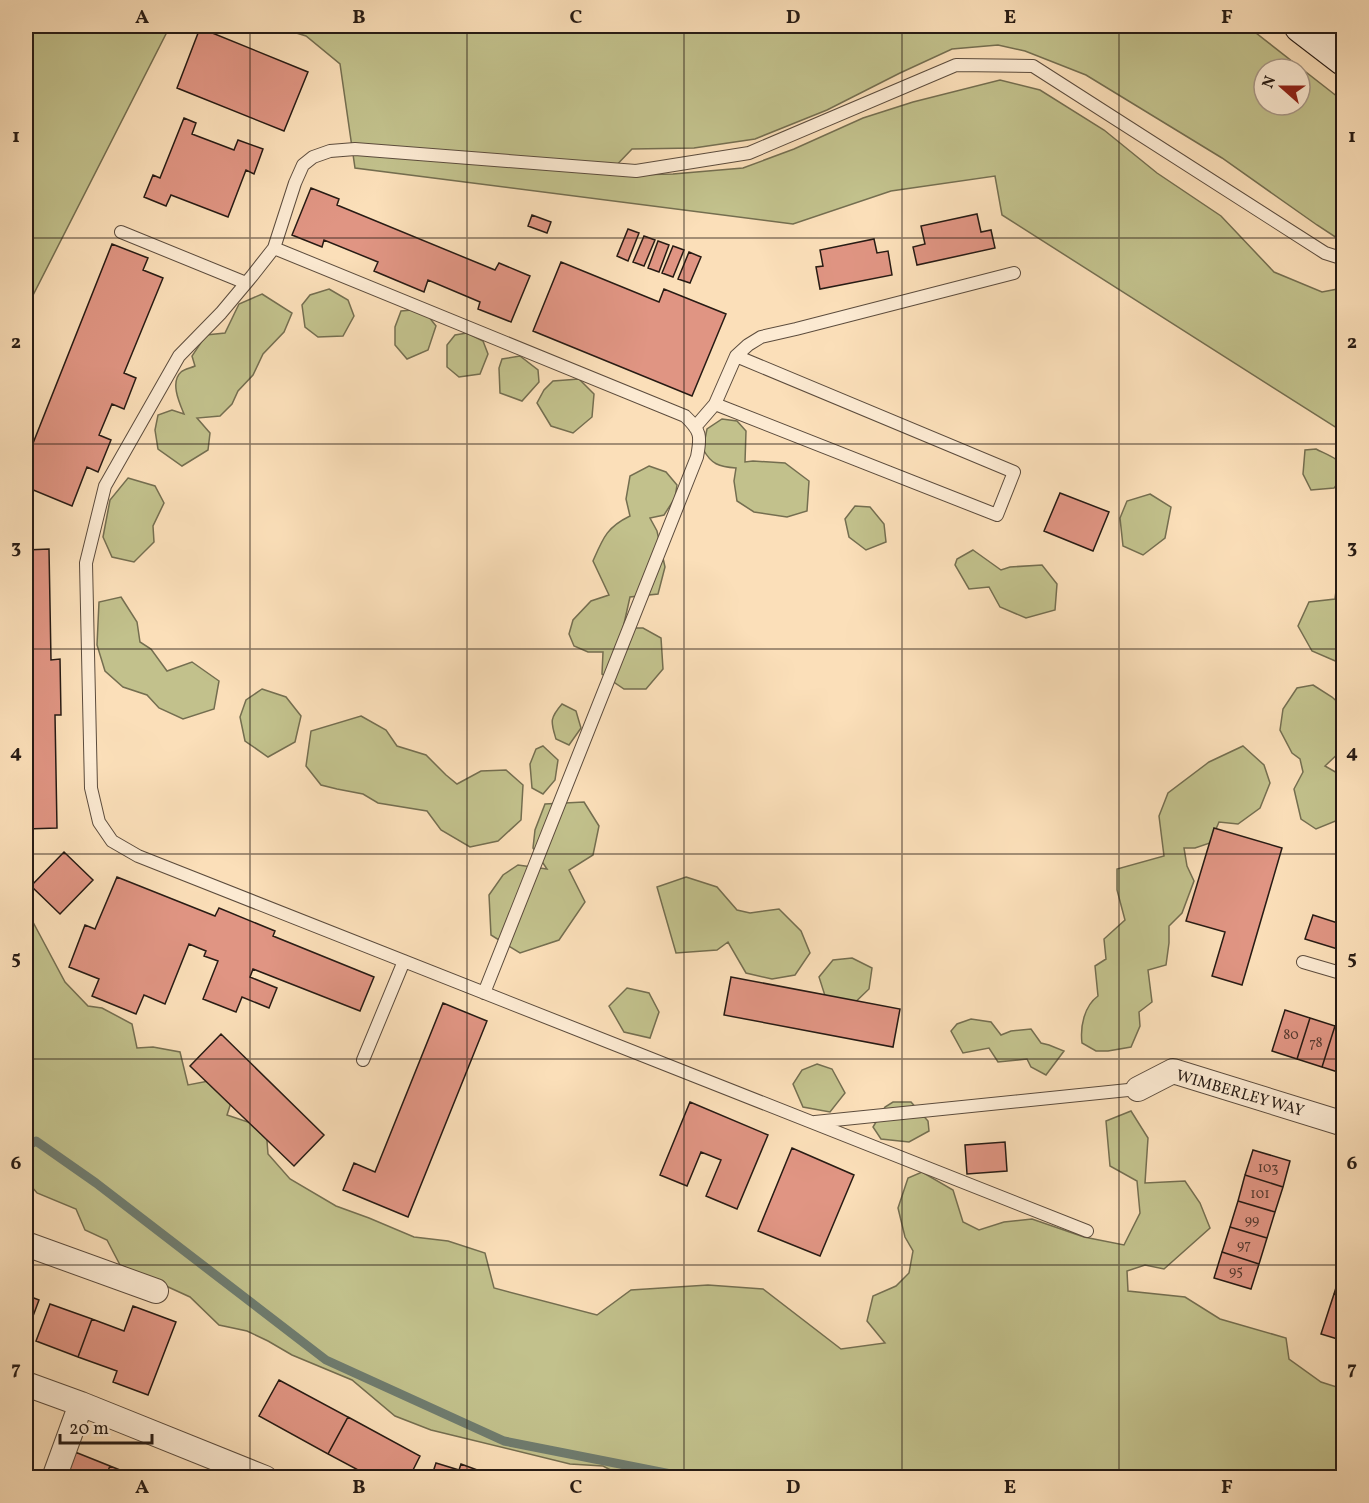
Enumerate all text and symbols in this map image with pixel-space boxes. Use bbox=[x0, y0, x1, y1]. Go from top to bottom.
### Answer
text: A bbox=[135, 4, 149, 32]
text: B bbox=[352, 4, 366, 32]
text: C bbox=[570, 4, 583, 32]
text: D bbox=[786, 4, 800, 32]
text: E bbox=[1004, 4, 1016, 32]
text: F bbox=[1221, 4, 1233, 32]
north arrow bbox=[1252, 57, 1312, 117]
text: N bbox=[1258, 73, 1282, 92]
text: 1 bbox=[12, 123, 20, 151]
text: 1 bbox=[1348, 123, 1356, 151]
text: 2 bbox=[11, 329, 21, 357]
text: 2 bbox=[1347, 329, 1357, 357]
text: 3 bbox=[11, 534, 21, 562]
text: 3 bbox=[1347, 534, 1357, 562]
text: 4 bbox=[10, 739, 22, 767]
text: 4 bbox=[1346, 739, 1358, 767]
text: 5 bbox=[11, 945, 21, 973]
text: 5 bbox=[1347, 945, 1357, 973]
house number: 80 bbox=[1283, 1026, 1299, 1045]
house number: 78 bbox=[1309, 1034, 1323, 1053]
street label: WIMBERLEY WAY bbox=[1173, 1065, 1307, 1123]
text: 6 bbox=[11, 1150, 22, 1178]
text: 6 bbox=[1347, 1150, 1358, 1178]
house number: 103 bbox=[1258, 1159, 1278, 1178]
house number: 101 bbox=[1250, 1185, 1270, 1204]
house number: 99 bbox=[1245, 1211, 1259, 1230]
house number: 97 bbox=[1237, 1236, 1251, 1255]
house number: 95 bbox=[1229, 1262, 1243, 1281]
text: 7 bbox=[11, 1355, 21, 1383]
text: 7 bbox=[1347, 1355, 1357, 1383]
scale bar bbox=[60, 1407, 152, 1445]
text: 20 m bbox=[69, 1417, 109, 1442]
text: A bbox=[135, 1474, 149, 1502]
text: B bbox=[352, 1474, 366, 1502]
text: C bbox=[570, 1474, 583, 1502]
text: D bbox=[786, 1474, 800, 1502]
text: E bbox=[1004, 1474, 1016, 1502]
text: F bbox=[1221, 1474, 1233, 1502]

